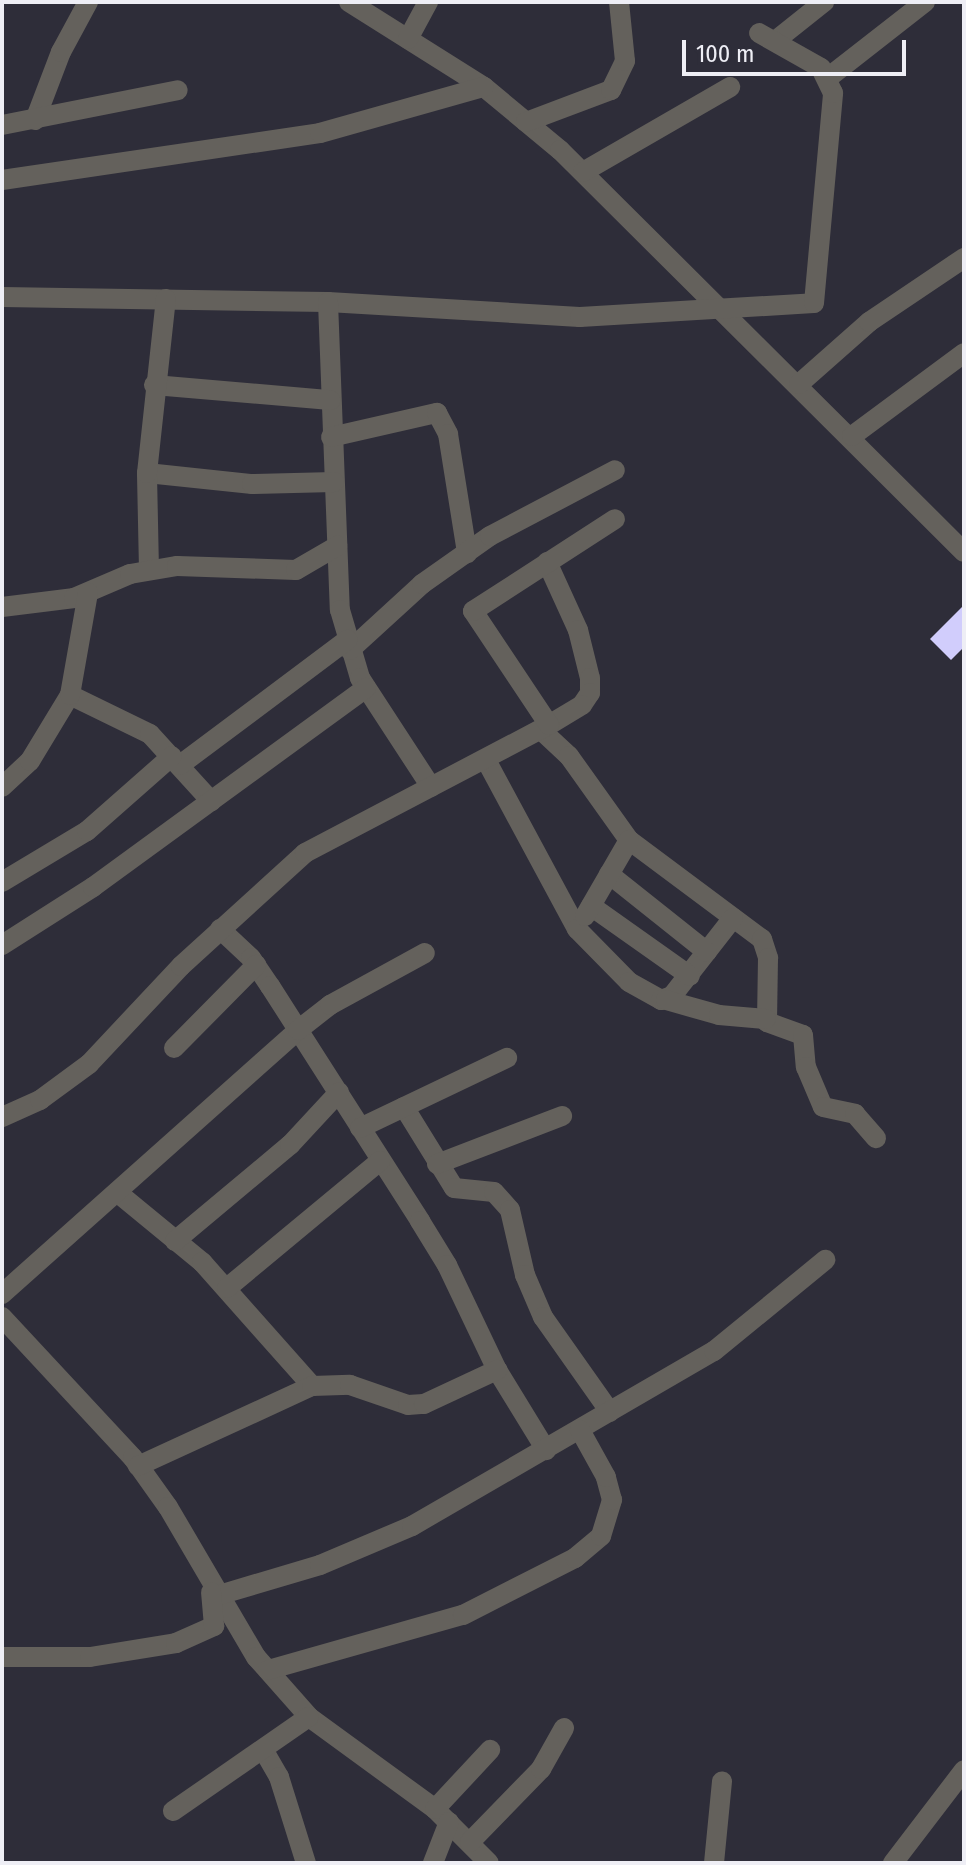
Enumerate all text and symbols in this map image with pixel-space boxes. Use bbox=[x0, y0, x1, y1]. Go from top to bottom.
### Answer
scale bar bbox=[686, 24, 910, 74]
text: 100 m bbox=[696, 40, 754, 68]

